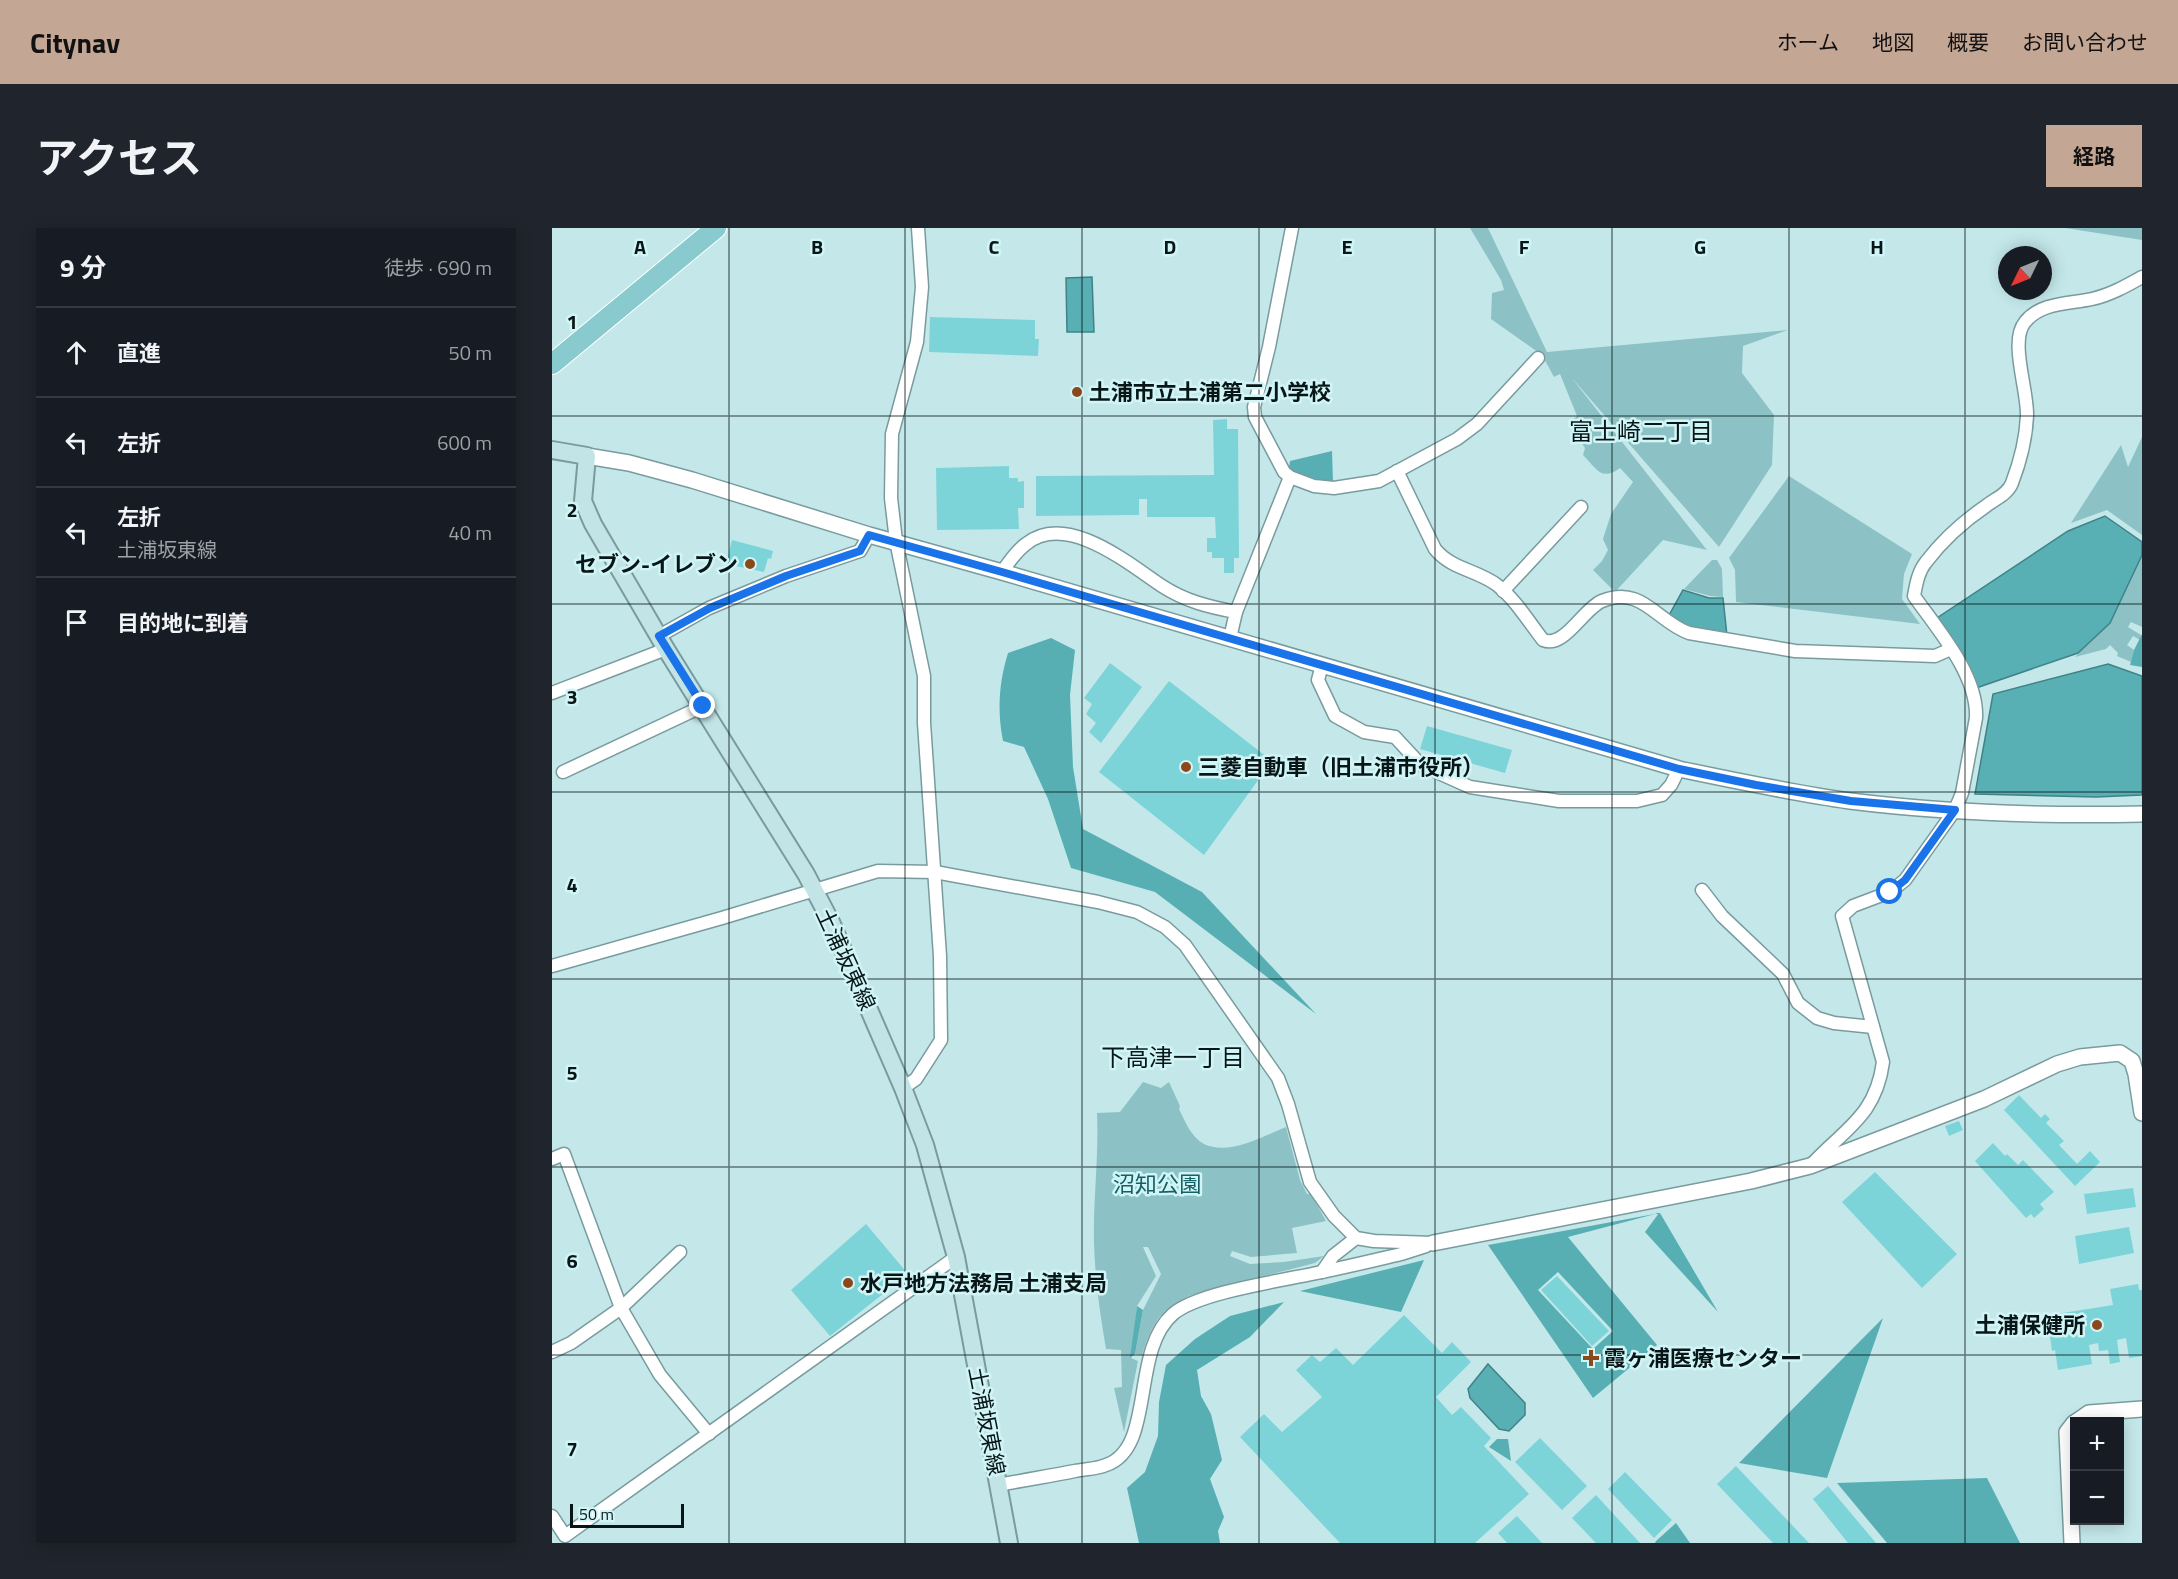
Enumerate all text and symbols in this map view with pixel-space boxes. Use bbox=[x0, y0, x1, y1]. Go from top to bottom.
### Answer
text: Citynav bbox=[30, 21, 120, 64]
text: ホーム bbox=[1777, 26, 1839, 58]
text: 地図 bbox=[1872, 26, 1914, 58]
text: 概要 bbox=[1947, 26, 1989, 58]
text: お問い合わせ bbox=[2022, 26, 2148, 58]
text: アクセス bbox=[36, 125, 202, 189]
button: 経路 bbox=[2046, 125, 2142, 187]
text: A bbox=[634, 231, 646, 262]
text: B bbox=[811, 231, 823, 262]
text: C bbox=[989, 231, 1000, 262]
text: D bbox=[1164, 231, 1176, 262]
text: E bbox=[1341, 231, 1353, 262]
text: F bbox=[1519, 231, 1530, 262]
text: G bbox=[1694, 231, 1706, 262]
text: H bbox=[1870, 231, 1884, 262]
north arrow bbox=[1998, 246, 2052, 300]
text: 9 分 bbox=[60, 248, 106, 287]
text: 徒歩 · 690 m bbox=[384, 252, 492, 283]
text: 1 bbox=[566, 306, 578, 337]
icon: ahead bbox=[60, 336, 93, 369]
text: 直進 bbox=[117, 336, 161, 370]
text: 50 m bbox=[448, 337, 492, 368]
place label: 土浦市立土浦第二小学校 bbox=[1089, 375, 1331, 409]
marker: 土浦市立土浦第二小学校 bbox=[1070, 385, 1084, 399]
district label: 富士崎二丁目 bbox=[1569, 413, 1713, 449]
icon: left bbox=[60, 426, 93, 459]
text: 左折 bbox=[117, 426, 161, 460]
text: 600 m bbox=[437, 427, 492, 458]
text: 2 bbox=[566, 494, 578, 525]
text: 左折 bbox=[117, 500, 161, 534]
icon: left bbox=[60, 516, 93, 549]
text: 40 m bbox=[448, 517, 492, 548]
text: 土浦坂東線 bbox=[117, 534, 217, 565]
place label: セブン-イレブン bbox=[575, 547, 738, 581]
marker: セブン-イレブン bbox=[743, 557, 757, 571]
icon: arrive bbox=[60, 606, 93, 639]
text: 目的地に到着 bbox=[117, 606, 249, 640]
text: 3 bbox=[566, 681, 578, 712]
route end bbox=[689, 692, 715, 718]
place label: 三菱自動車（旧土浦市役所） bbox=[1198, 750, 1484, 784]
marker: 三菱自動車（旧土浦市役所） bbox=[1179, 760, 1193, 774]
text: 4 bbox=[566, 869, 578, 900]
route start bbox=[1876, 878, 1902, 904]
street label: 土浦坂東線 bbox=[807, 902, 885, 1016]
district label: 下高津一丁目 bbox=[1101, 1039, 1245, 1075]
text: 5 bbox=[566, 1057, 578, 1088]
park label: 沼知公園 bbox=[1113, 1167, 1201, 1201]
text: 6 bbox=[566, 1245, 578, 1276]
place label: 水戸地方法務局 土浦支局 bbox=[860, 1266, 1107, 1300]
marker: 水戸地方法務局 土浦支局 bbox=[841, 1276, 855, 1290]
place label: 土浦保健所 bbox=[1975, 1308, 2085, 1342]
marker: 土浦保健所 bbox=[2090, 1318, 2104, 1332]
place label: 霞ヶ浦医療センター bbox=[1604, 1341, 1802, 1375]
marker: 霞ヶ浦医療センター bbox=[1582, 1349, 1600, 1367]
street label: 土浦坂東線 bbox=[960, 1364, 1014, 1478]
map controls bbox=[2070, 1417, 2124, 1525]
button: + bbox=[2070, 1417, 2124, 1471]
text: 7 bbox=[566, 1433, 578, 1464]
button: − bbox=[2070, 1471, 2124, 1525]
scale bar bbox=[570, 1501, 684, 1528]
text: 50 m bbox=[579, 1502, 614, 1526]

